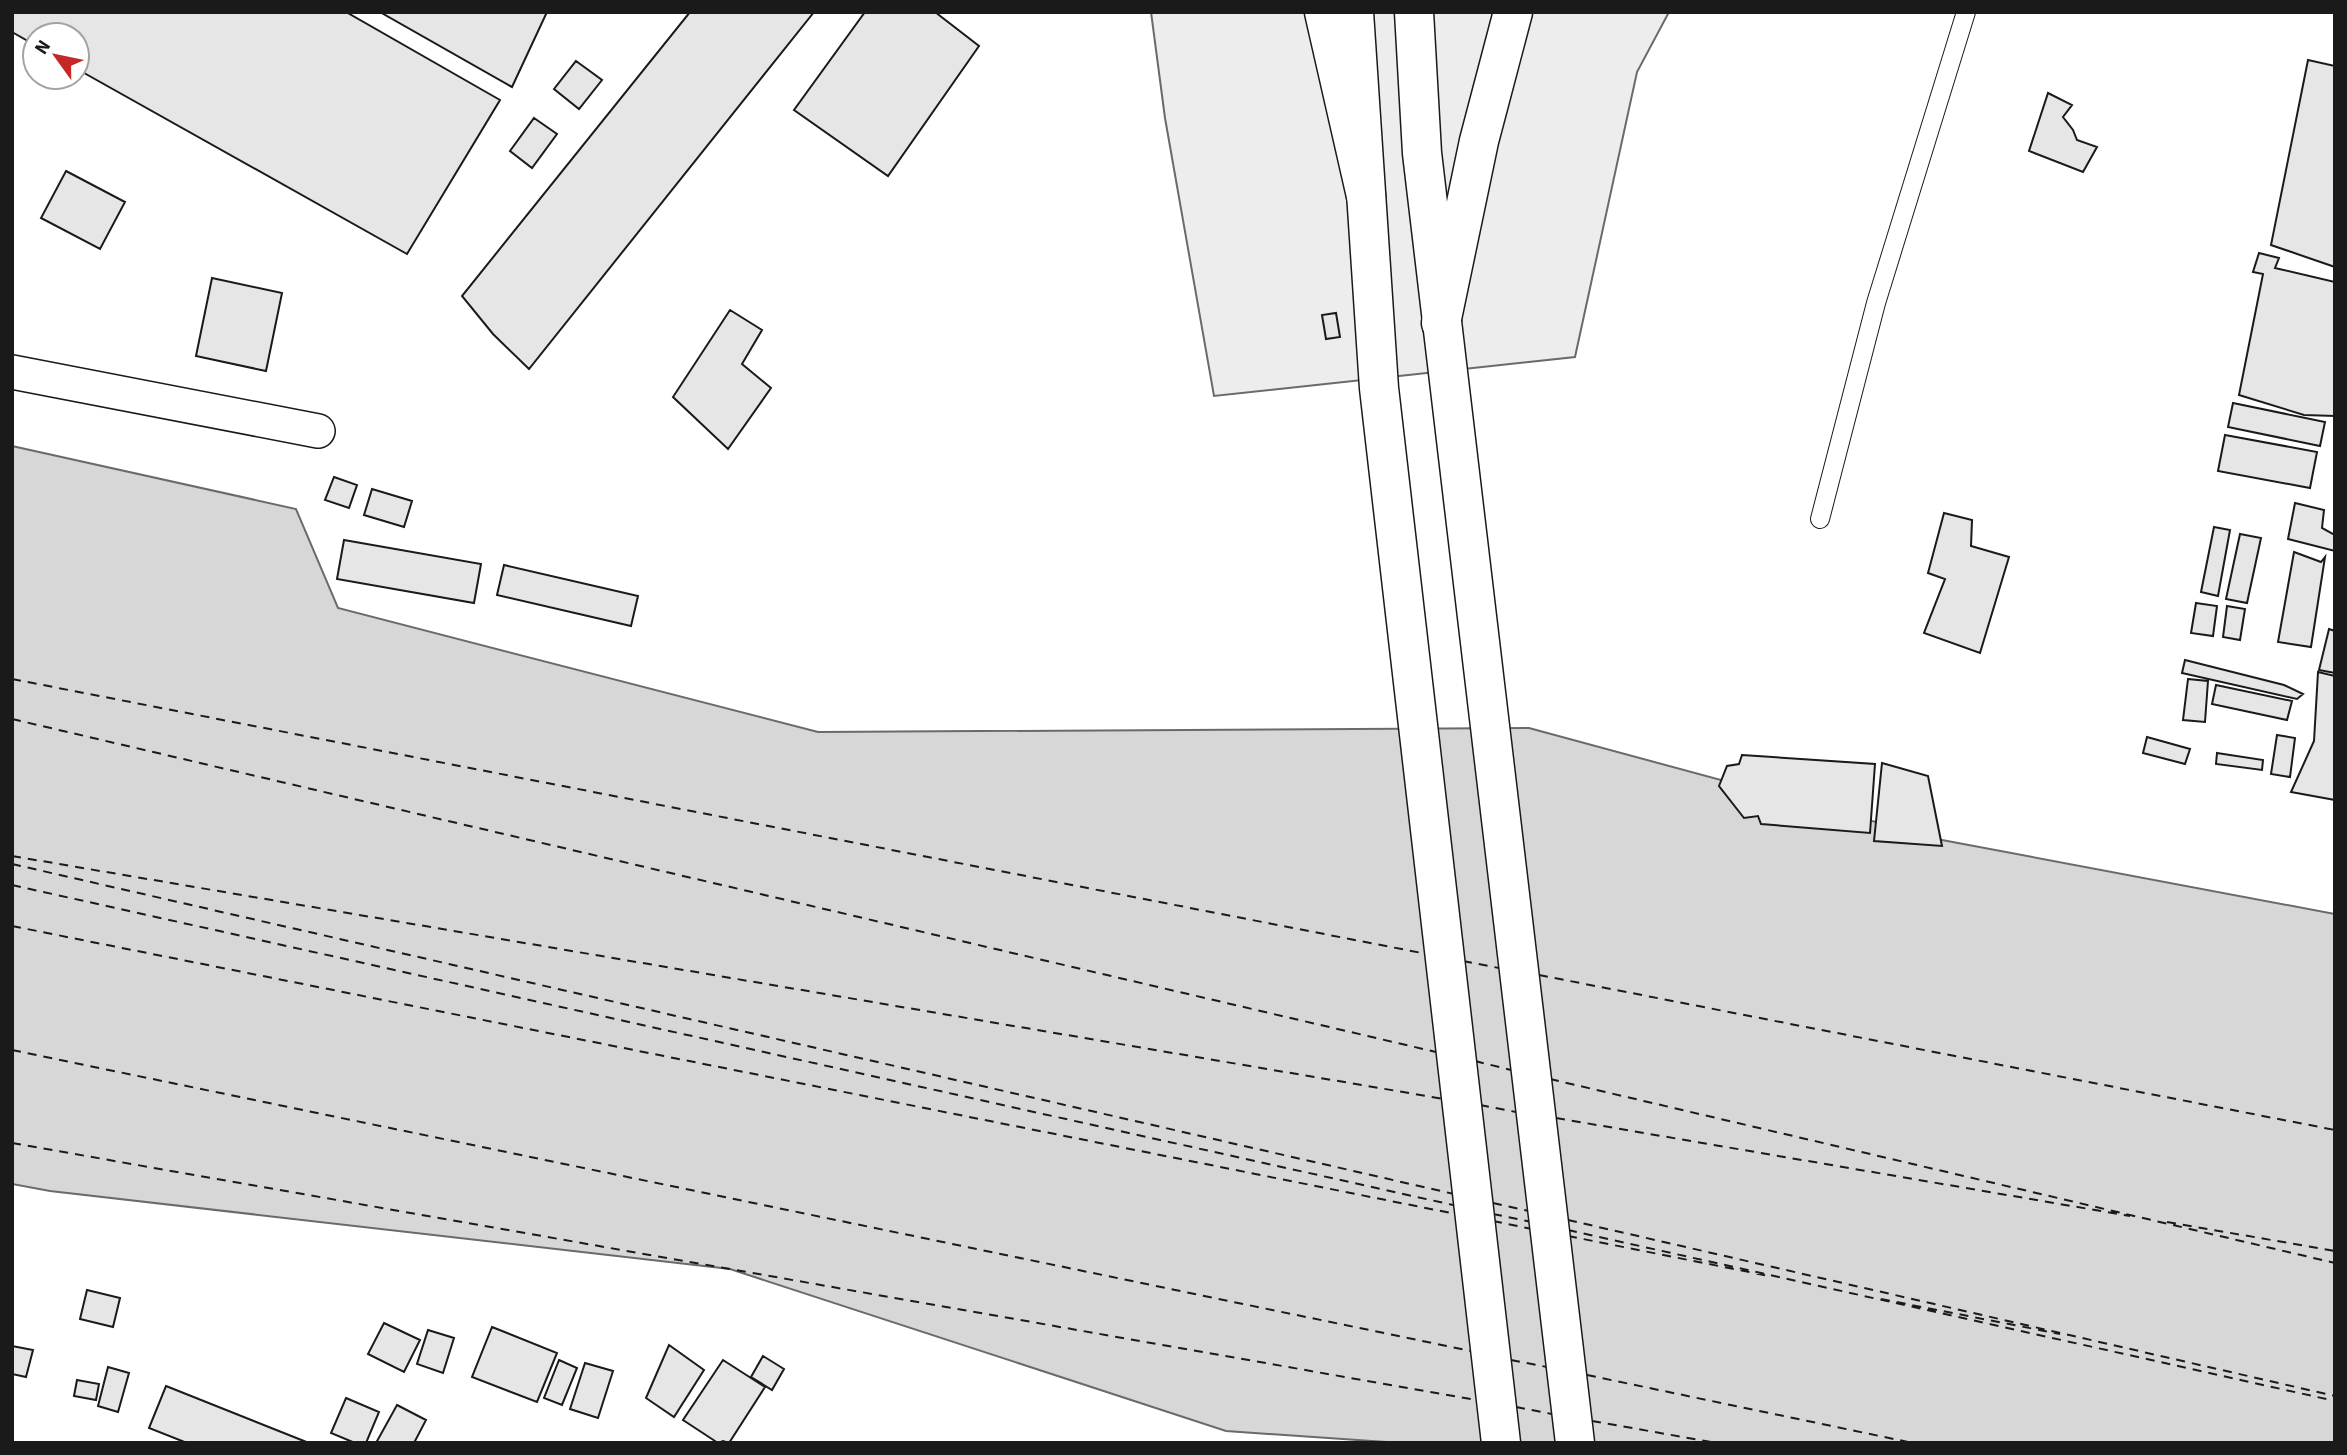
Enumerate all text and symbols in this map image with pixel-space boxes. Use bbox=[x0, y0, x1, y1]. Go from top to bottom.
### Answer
north arrow bbox=[21, 21, 91, 91]
text: N bbox=[28, 35, 58, 60]

